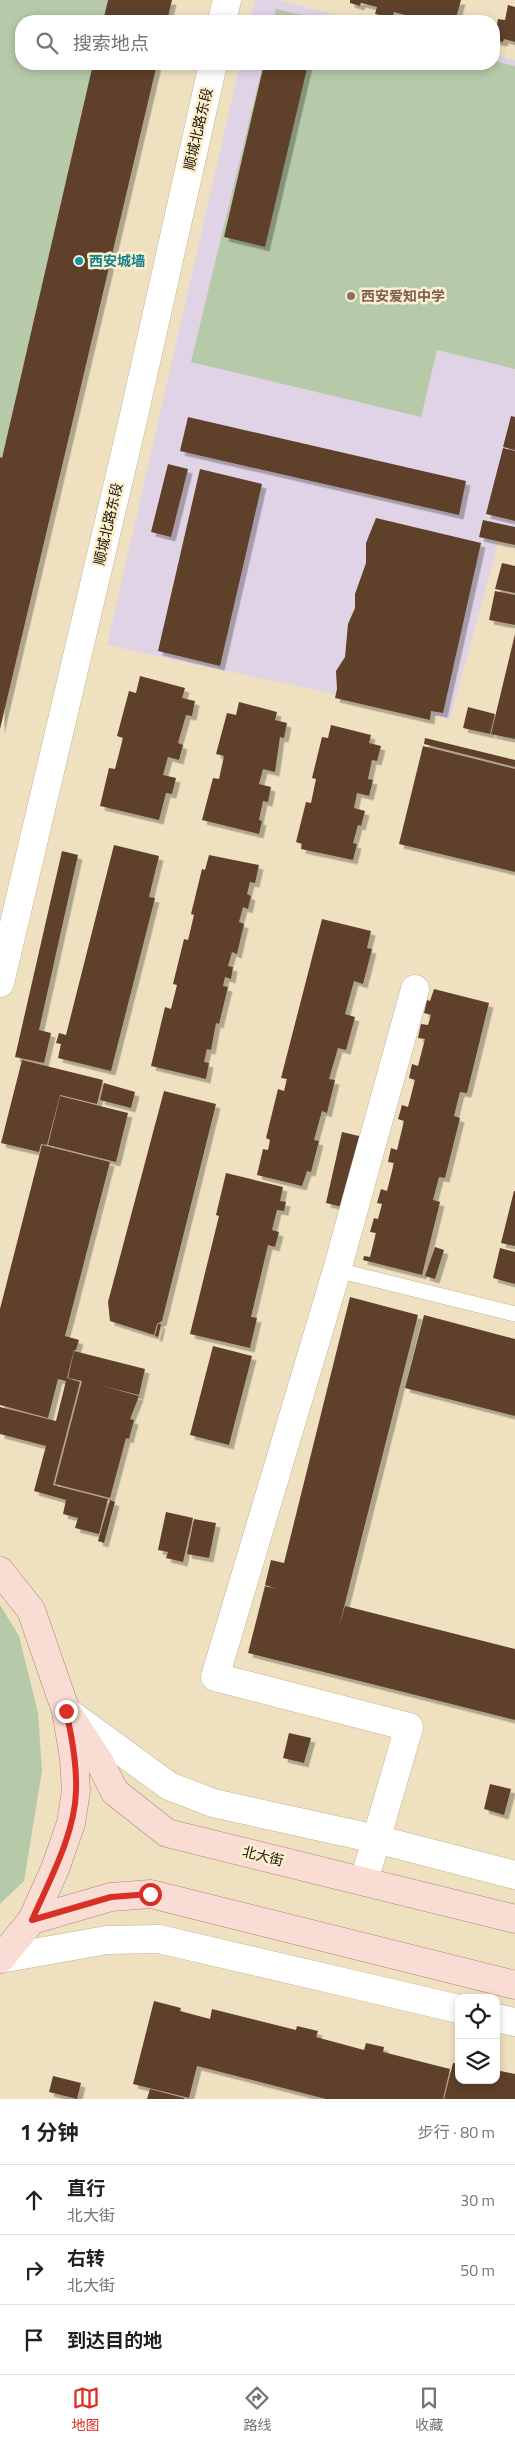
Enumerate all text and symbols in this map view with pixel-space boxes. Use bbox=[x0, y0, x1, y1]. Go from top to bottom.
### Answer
search box bbox=[15, 15, 500, 70]
text: 搜索地点 bbox=[73, 28, 149, 57]
icon: search bbox=[33, 29, 61, 57]
street label: 顺城北路东段 bbox=[178, 86, 217, 172]
place label: 西安城墙 bbox=[89, 250, 145, 271]
marker: 西安城墙 bbox=[73, 255, 85, 267]
place label: 西安爱知中学 bbox=[361, 285, 445, 306]
marker: 西安爱知中学 bbox=[345, 290, 357, 302]
street label: 顺城北路东段 bbox=[88, 481, 127, 567]
route end bbox=[55, 1700, 78, 1723]
street label: 北大街 bbox=[240, 1840, 286, 1871]
route start bbox=[139, 1883, 162, 1906]
map controls bbox=[455, 1994, 500, 2084]
button: locate bbox=[455, 1994, 500, 2039]
button: layers bbox=[455, 2039, 500, 2084]
text: 1 分钟 bbox=[20, 2116, 78, 2148]
text: 步行 · 80 m bbox=[418, 2120, 495, 2144]
text: 直行 bbox=[67, 2173, 105, 2202]
icon: ahead bbox=[20, 2186, 48, 2214]
text: 30 m bbox=[460, 2188, 495, 2212]
text: 北大街 bbox=[67, 2203, 115, 2227]
text: 右转 bbox=[67, 2243, 105, 2272]
icon: right bbox=[20, 2256, 48, 2284]
text: 50 m bbox=[460, 2258, 495, 2282]
text: 北大街 bbox=[67, 2273, 115, 2297]
text: 到达目的地 bbox=[67, 2325, 162, 2354]
icon: arrive bbox=[20, 2326, 48, 2354]
tab: 地图 bbox=[72, 2384, 100, 2435]
tab: 路线 bbox=[243, 2384, 271, 2435]
tab: 收藏 bbox=[415, 2384, 443, 2435]

